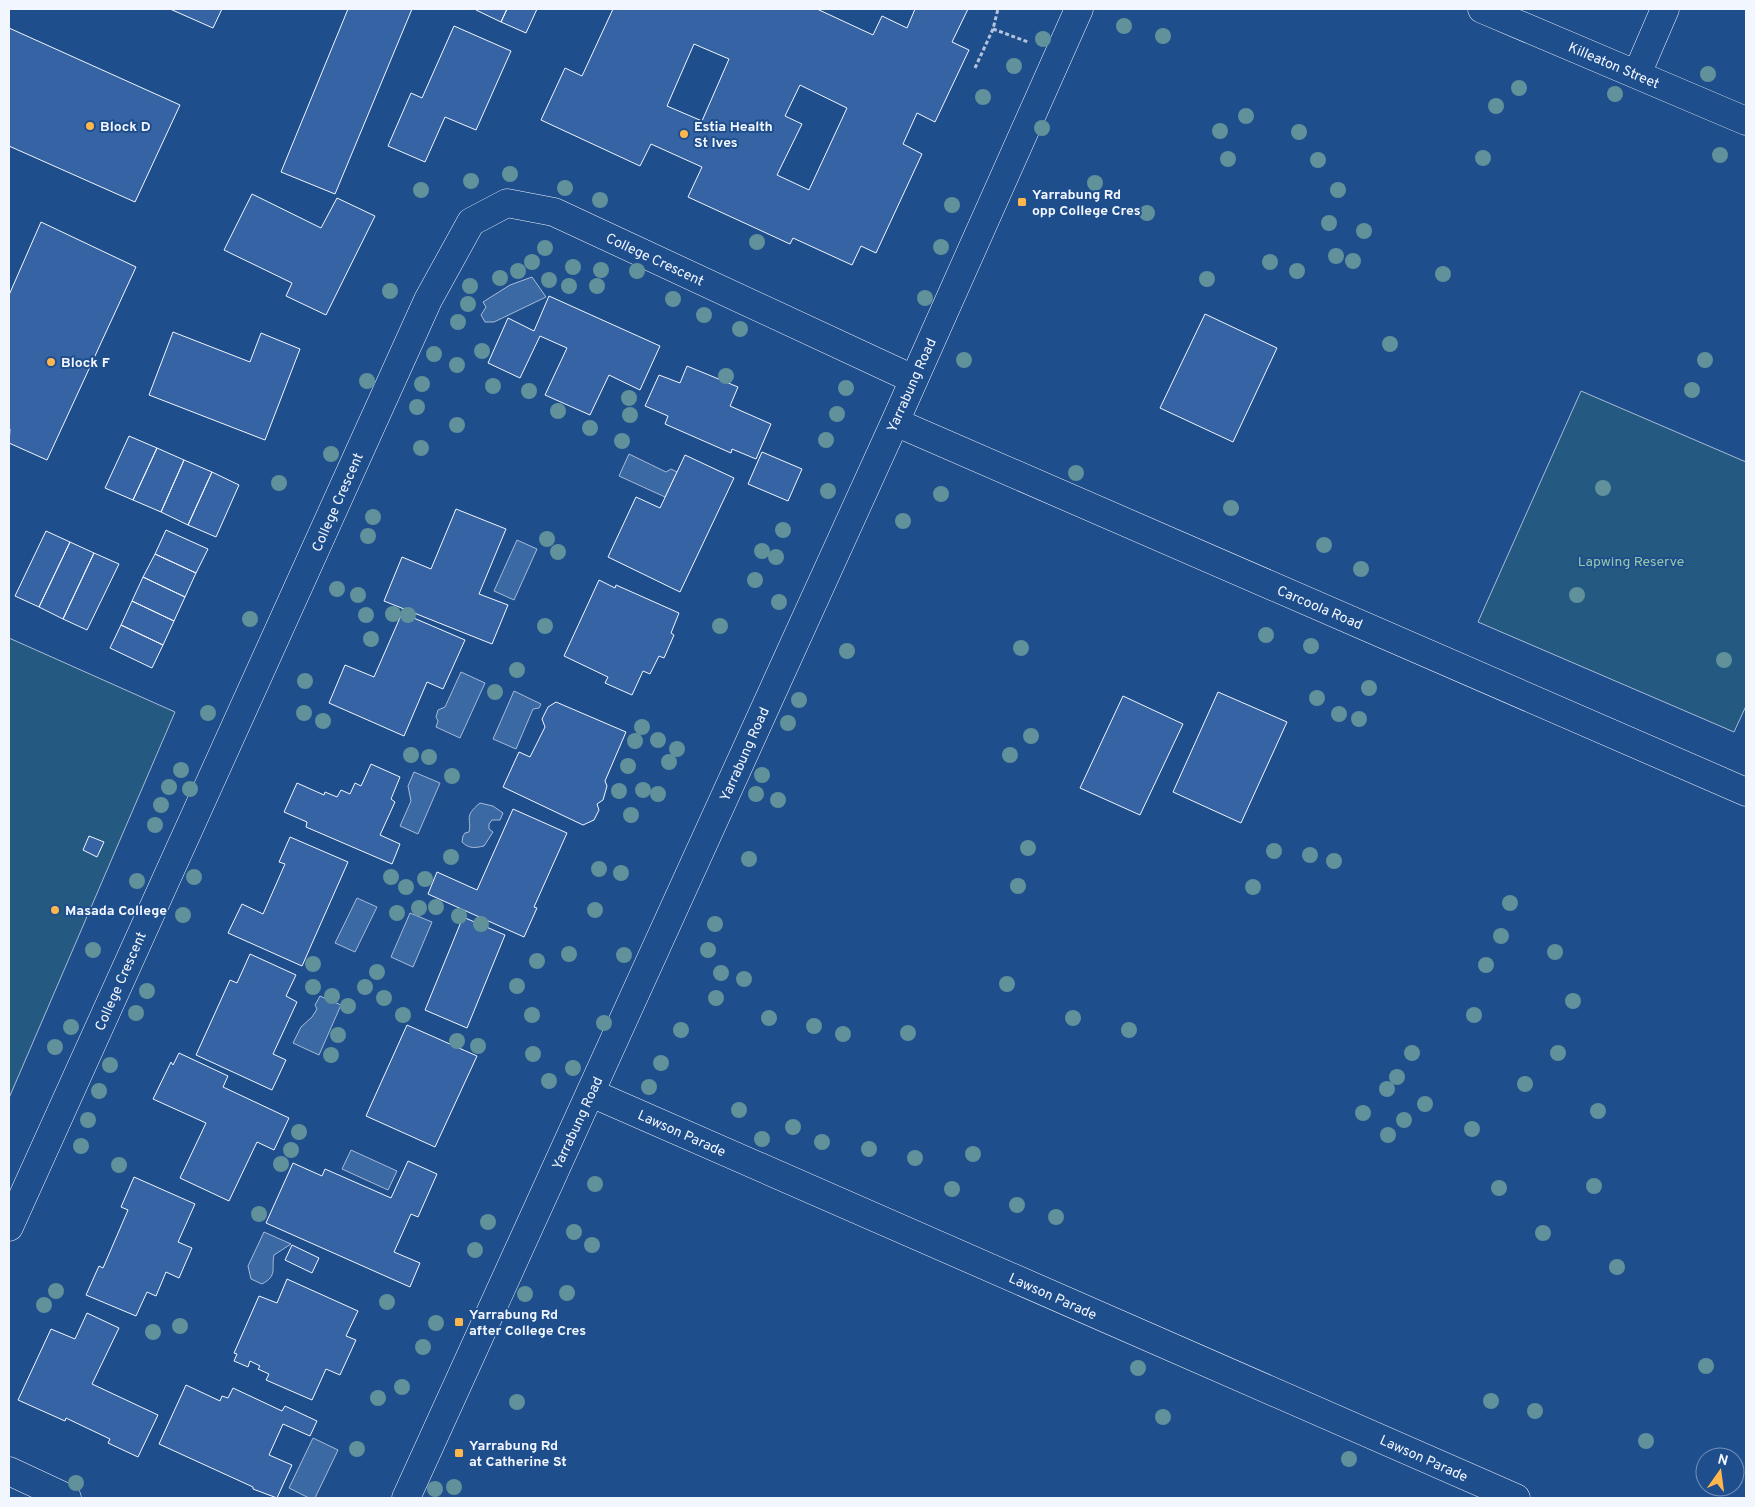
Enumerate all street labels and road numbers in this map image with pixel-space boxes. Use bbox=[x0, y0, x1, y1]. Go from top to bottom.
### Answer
street label: Killeaton Street bbox=[1565, 40, 1662, 93]
street label: College Crescent bbox=[603, 230, 706, 291]
street label: Yarrabung Road bbox=[884, 336, 941, 435]
street label: College Crescent bbox=[309, 451, 368, 555]
street label: Carcoola Road bbox=[1274, 583, 1365, 634]
street label: Yarrabung Road bbox=[717, 705, 774, 804]
street label: College Crescent bbox=[92, 930, 151, 1034]
street label: Yarrabung Road bbox=[549, 1074, 607, 1173]
street label: Lawson Parade bbox=[635, 1107, 728, 1161]
street label: Lawson Parade bbox=[1006, 1270, 1099, 1324]
street label: Lawson Parade bbox=[1377, 1432, 1470, 1486]

